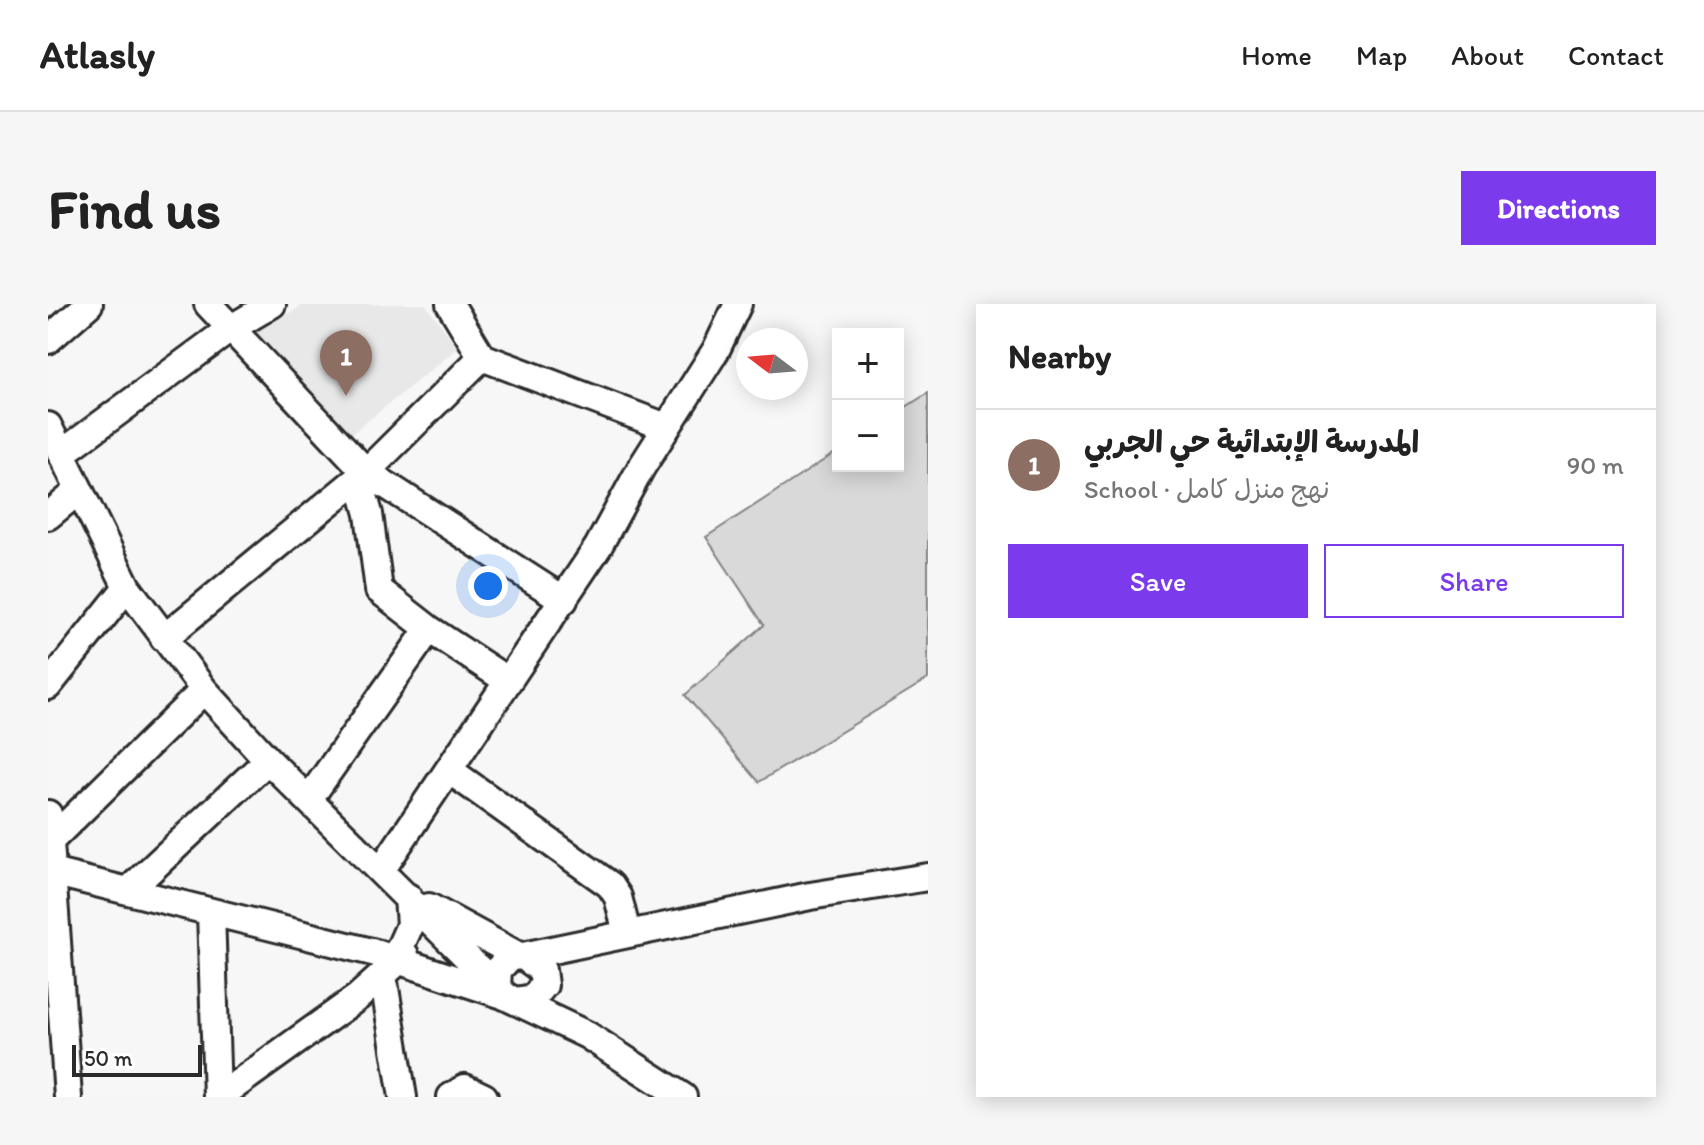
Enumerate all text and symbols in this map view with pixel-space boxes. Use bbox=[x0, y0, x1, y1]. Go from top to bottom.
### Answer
text: Atlasly bbox=[40, 32, 155, 78]
text: Home bbox=[1241, 38, 1312, 72]
text: Map bbox=[1356, 38, 1407, 72]
text: About bbox=[1451, 38, 1524, 72]
text: Contact bbox=[1568, 38, 1664, 72]
button: Directions bbox=[1461, 171, 1656, 245]
text: Find us bbox=[48, 175, 221, 242]
north arrow bbox=[736, 328, 808, 400]
map controls bbox=[832, 328, 904, 472]
button: + bbox=[832, 328, 904, 400]
pin: 1 bbox=[320, 330, 372, 396]
text: Nearby bbox=[1008, 336, 1111, 377]
button: − bbox=[832, 400, 904, 472]
text: المدرسة الإبتدائية حي الجربي bbox=[1084, 423, 1419, 460]
text: 1 bbox=[1028, 449, 1040, 481]
text: 90 m bbox=[1567, 449, 1624, 481]
text: School · نهج منزل كامل bbox=[1084, 473, 1330, 505]
button: Save bbox=[1008, 544, 1308, 618]
button: Share bbox=[1324, 544, 1624, 618]
your location bbox=[468, 566, 508, 606]
scale bar bbox=[72, 1041, 202, 1077]
text: 50 m bbox=[84, 1045, 133, 1072]

